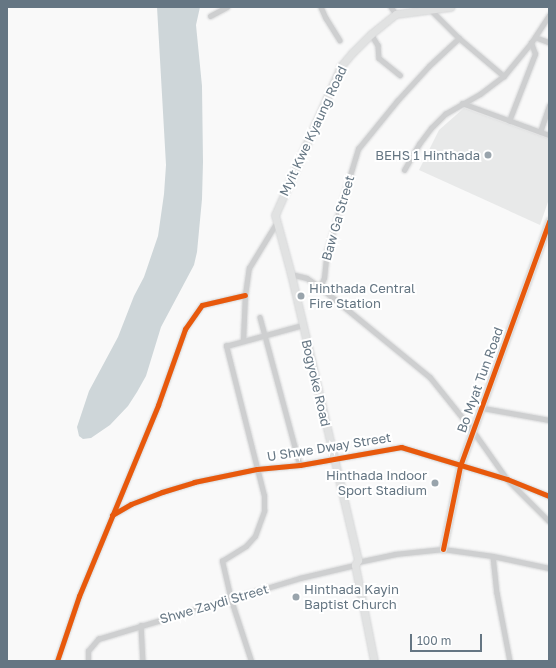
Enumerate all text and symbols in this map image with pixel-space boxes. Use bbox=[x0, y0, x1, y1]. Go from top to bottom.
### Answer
street label: Myit Kwe Kyaung Road bbox=[276, 63, 350, 199]
place label: BEHS 1 Hinthada bbox=[375, 147, 480, 163]
marker: BEHS 1 Hinthada bbox=[483, 150, 493, 160]
street label: Baw Ga Street bbox=[318, 174, 358, 262]
place label: Hinthada Central Fire Station bbox=[309, 281, 415, 312]
marker: Hinthada Central Fire Station bbox=[296, 291, 306, 301]
street label: Bo Myat Tun Road bbox=[454, 325, 506, 435]
street label: Bogyoke Road bbox=[298, 338, 334, 428]
street label: U Shwe Dway Street bbox=[266, 429, 392, 465]
place label: Hinthada Indoor Sport Stadium bbox=[326, 468, 427, 499]
marker: Hinthada Indoor Sport Stadium bbox=[430, 478, 440, 488]
street label: Shwe Zaydi Street bbox=[158, 581, 270, 627]
place label: Hinthada Kayin Baptist Church bbox=[304, 582, 399, 613]
marker: Hinthada Kayin Baptist Church bbox=[291, 592, 301, 602]
scale bar bbox=[412, 626, 484, 652]
text: 100 m bbox=[417, 633, 451, 648]

